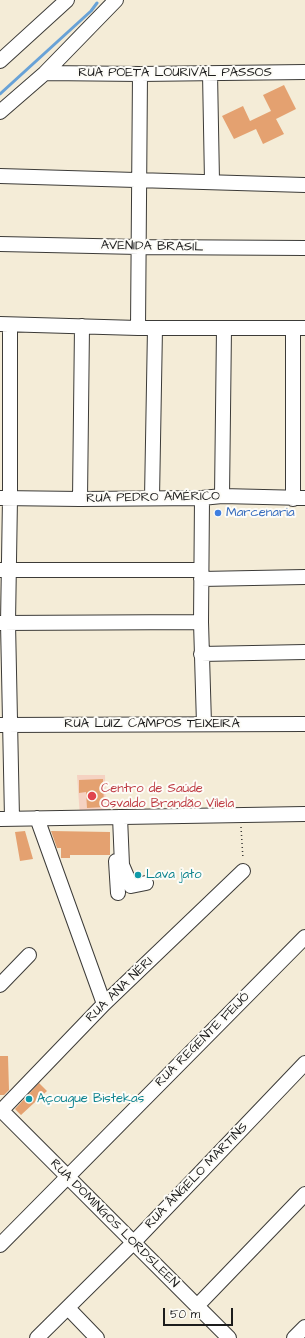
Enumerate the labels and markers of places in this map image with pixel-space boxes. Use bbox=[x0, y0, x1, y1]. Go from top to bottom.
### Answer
place label: Marcenaria bbox=[226, 505, 295, 521]
marker: Marcenaria bbox=[213, 508, 223, 518]
place label: Centro de Saúde Osvaldo Brandão Vilela bbox=[101, 781, 234, 812]
marker: Centro de Saúde Osvaldo Brandão Vilela bbox=[86, 790, 98, 802]
place label: Lava jato bbox=[146, 867, 202, 883]
marker: Lava jato bbox=[133, 870, 143, 880]
place label: Açougue Bistekas bbox=[37, 1091, 144, 1107]
marker: Açougue Bistekas bbox=[24, 1094, 34, 1104]

